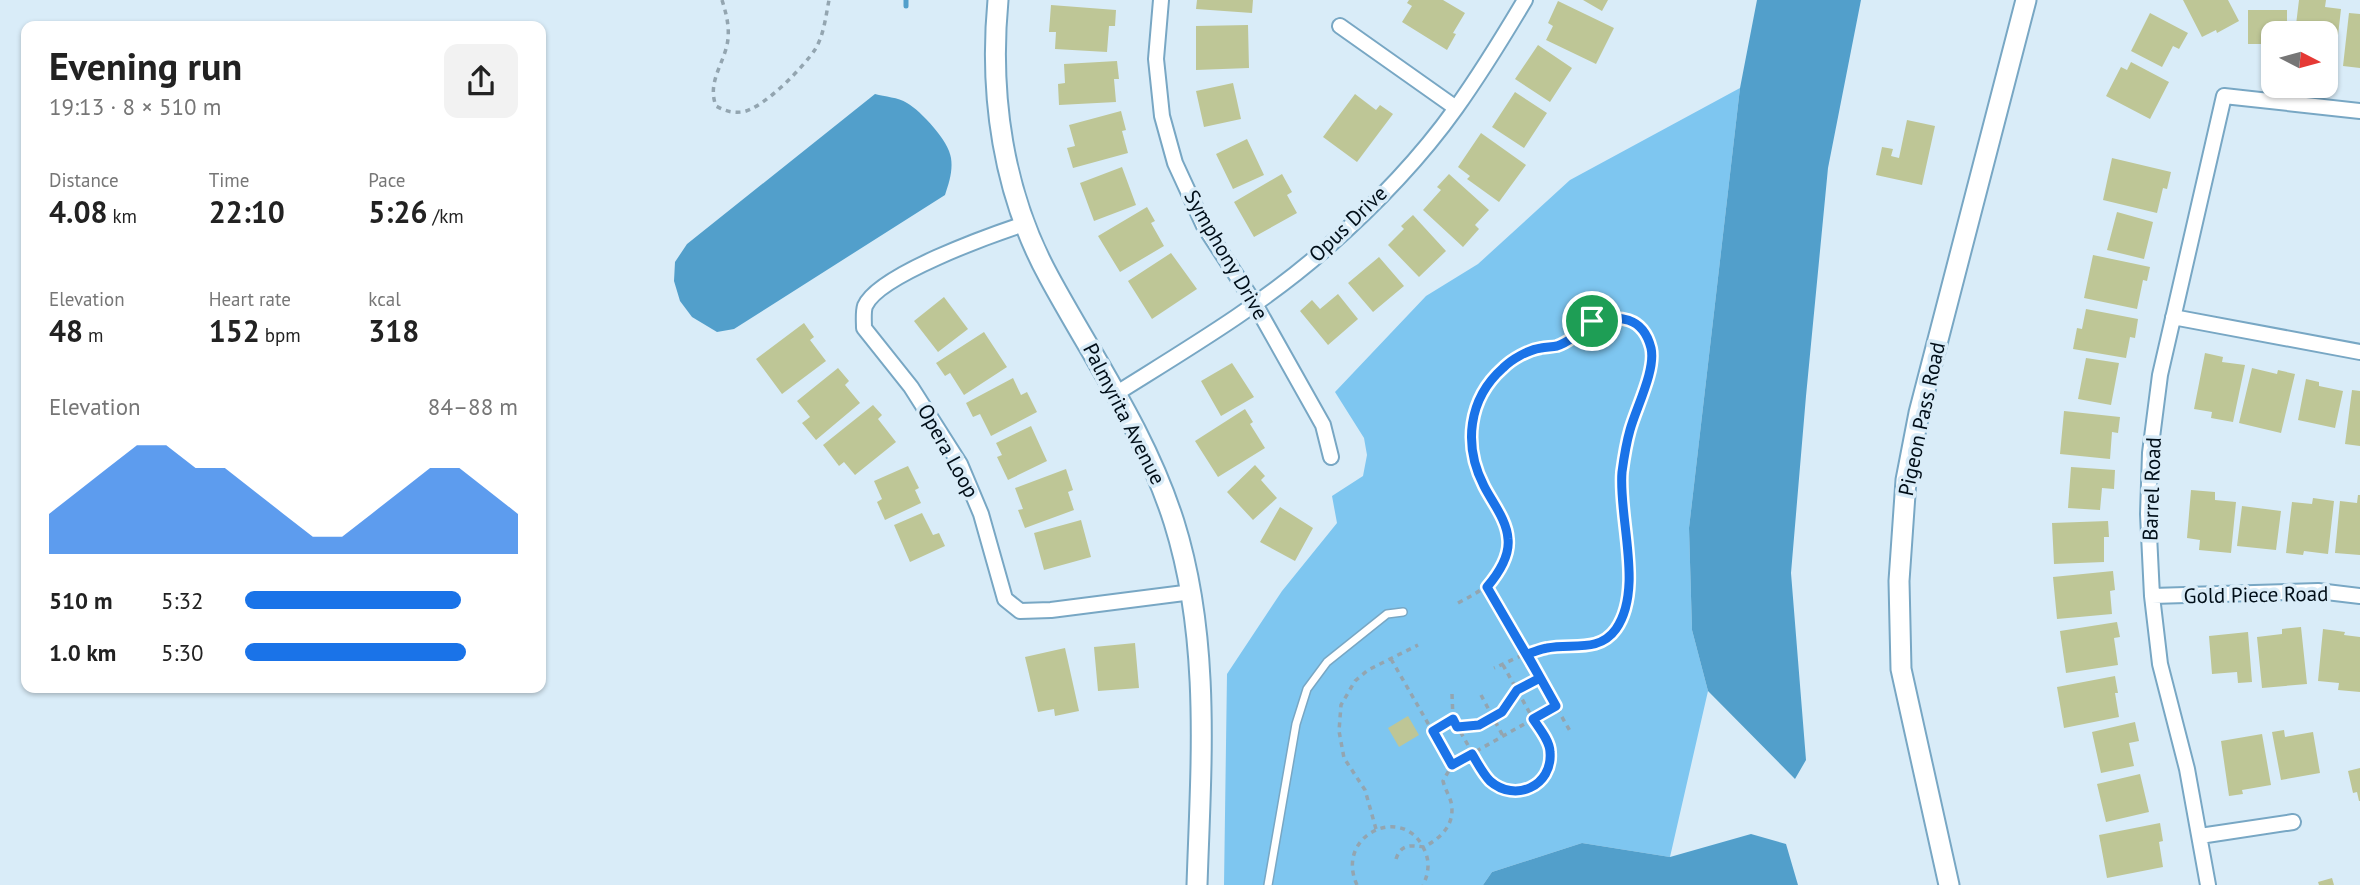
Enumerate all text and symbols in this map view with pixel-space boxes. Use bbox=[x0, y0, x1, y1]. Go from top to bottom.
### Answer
north arrow bbox=[2261, 21, 2338, 98]
map controls bbox=[2261, 21, 2338, 98]
text: Evening run bbox=[49, 41, 242, 90]
button: share bbox=[444, 44, 518, 118]
text: 19:13 · 8 × 510 m bbox=[49, 92, 221, 121]
text: Distance bbox=[49, 168, 119, 192]
text: Time bbox=[209, 168, 249, 192]
text: Pace bbox=[368, 168, 406, 192]
street label: Opus Drive bbox=[1303, 180, 1392, 268]
street label: Symphony Drive bbox=[1178, 185, 1274, 324]
text: 4.08 bbox=[49, 192, 107, 231]
text: 22:10 bbox=[209, 192, 285, 231]
text: 5:26 bbox=[368, 192, 427, 231]
text: km bbox=[107, 204, 137, 228]
text: /km bbox=[427, 204, 464, 228]
text: Elevation bbox=[49, 287, 125, 311]
text: Heart rate bbox=[209, 287, 291, 311]
text: kcal bbox=[368, 287, 401, 311]
pin bbox=[1562, 291, 1622, 351]
icon: arrive bbox=[1573, 302, 1611, 340]
text: 48 bbox=[49, 311, 83, 350]
text: 152 bbox=[209, 311, 260, 350]
text: 318 bbox=[368, 311, 419, 350]
text: m bbox=[83, 323, 104, 347]
text: bpm bbox=[260, 323, 301, 347]
street label: Palmyrita Avenue bbox=[1077, 338, 1172, 489]
street label: Pigeon Pass Road bbox=[1892, 339, 1951, 498]
text: Elevation bbox=[49, 392, 141, 421]
text: 84–88 m bbox=[428, 392, 518, 421]
street label: Opera Loop bbox=[912, 399, 985, 502]
street label: Barrel Road bbox=[2136, 437, 2167, 541]
street label: Gold Piece Road bbox=[2183, 580, 2329, 609]
text: 510 m bbox=[49, 586, 112, 615]
text: 5:32 bbox=[161, 586, 204, 615]
text: 1.0 km bbox=[49, 638, 116, 667]
text: 5:30 bbox=[161, 638, 204, 667]

